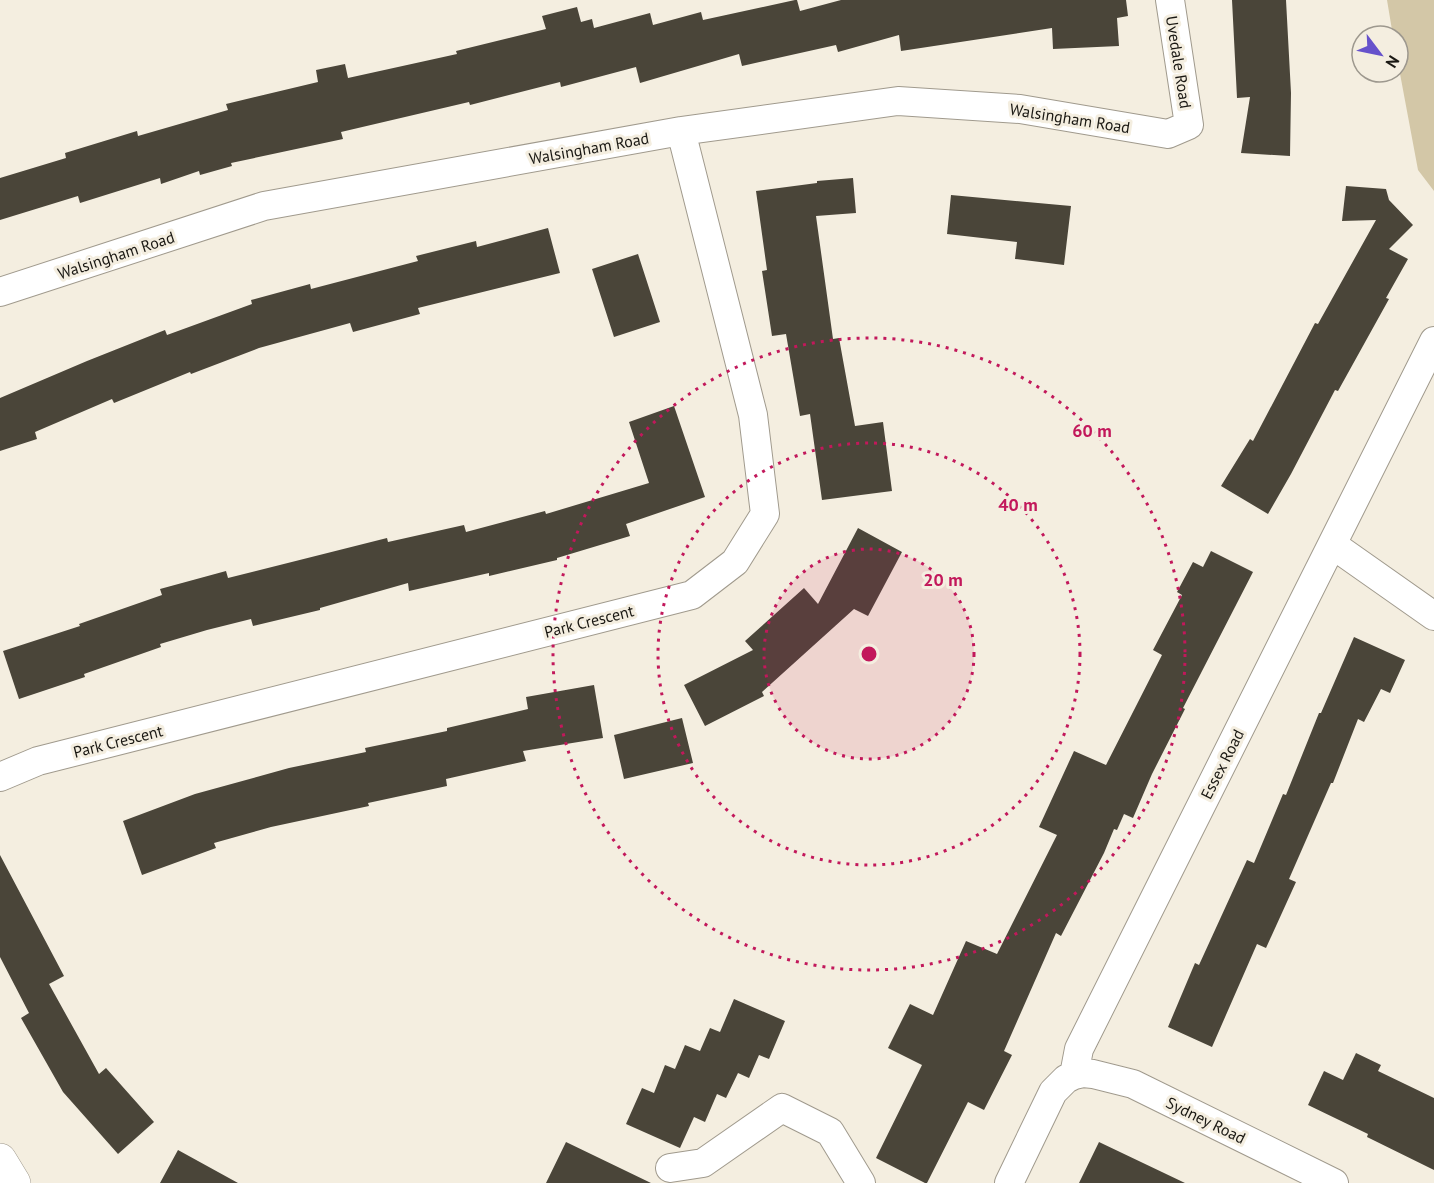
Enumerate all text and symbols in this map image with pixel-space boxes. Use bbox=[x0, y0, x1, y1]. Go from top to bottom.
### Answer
street label: Uvedale Road bbox=[1162, 14, 1196, 110]
north arrow bbox=[1350, 24, 1410, 84]
text: N bbox=[1381, 52, 1404, 72]
street label: Walsingham Road bbox=[1008, 99, 1132, 137]
street label: Walsingham Road bbox=[527, 128, 651, 168]
street label: Walsingham Road bbox=[55, 227, 177, 283]
text: 60 m bbox=[1072, 419, 1112, 442]
text: 40 m bbox=[998, 493, 1038, 516]
text: 20 m bbox=[923, 568, 963, 591]
street label: Park Crescent bbox=[542, 600, 636, 642]
centre of rings bbox=[859, 644, 879, 664]
street label: Park Crescent bbox=[71, 720, 165, 762]
street label: Essex Road bbox=[1196, 726, 1248, 802]
street label: Sydney Road bbox=[1163, 1092, 1249, 1148]

